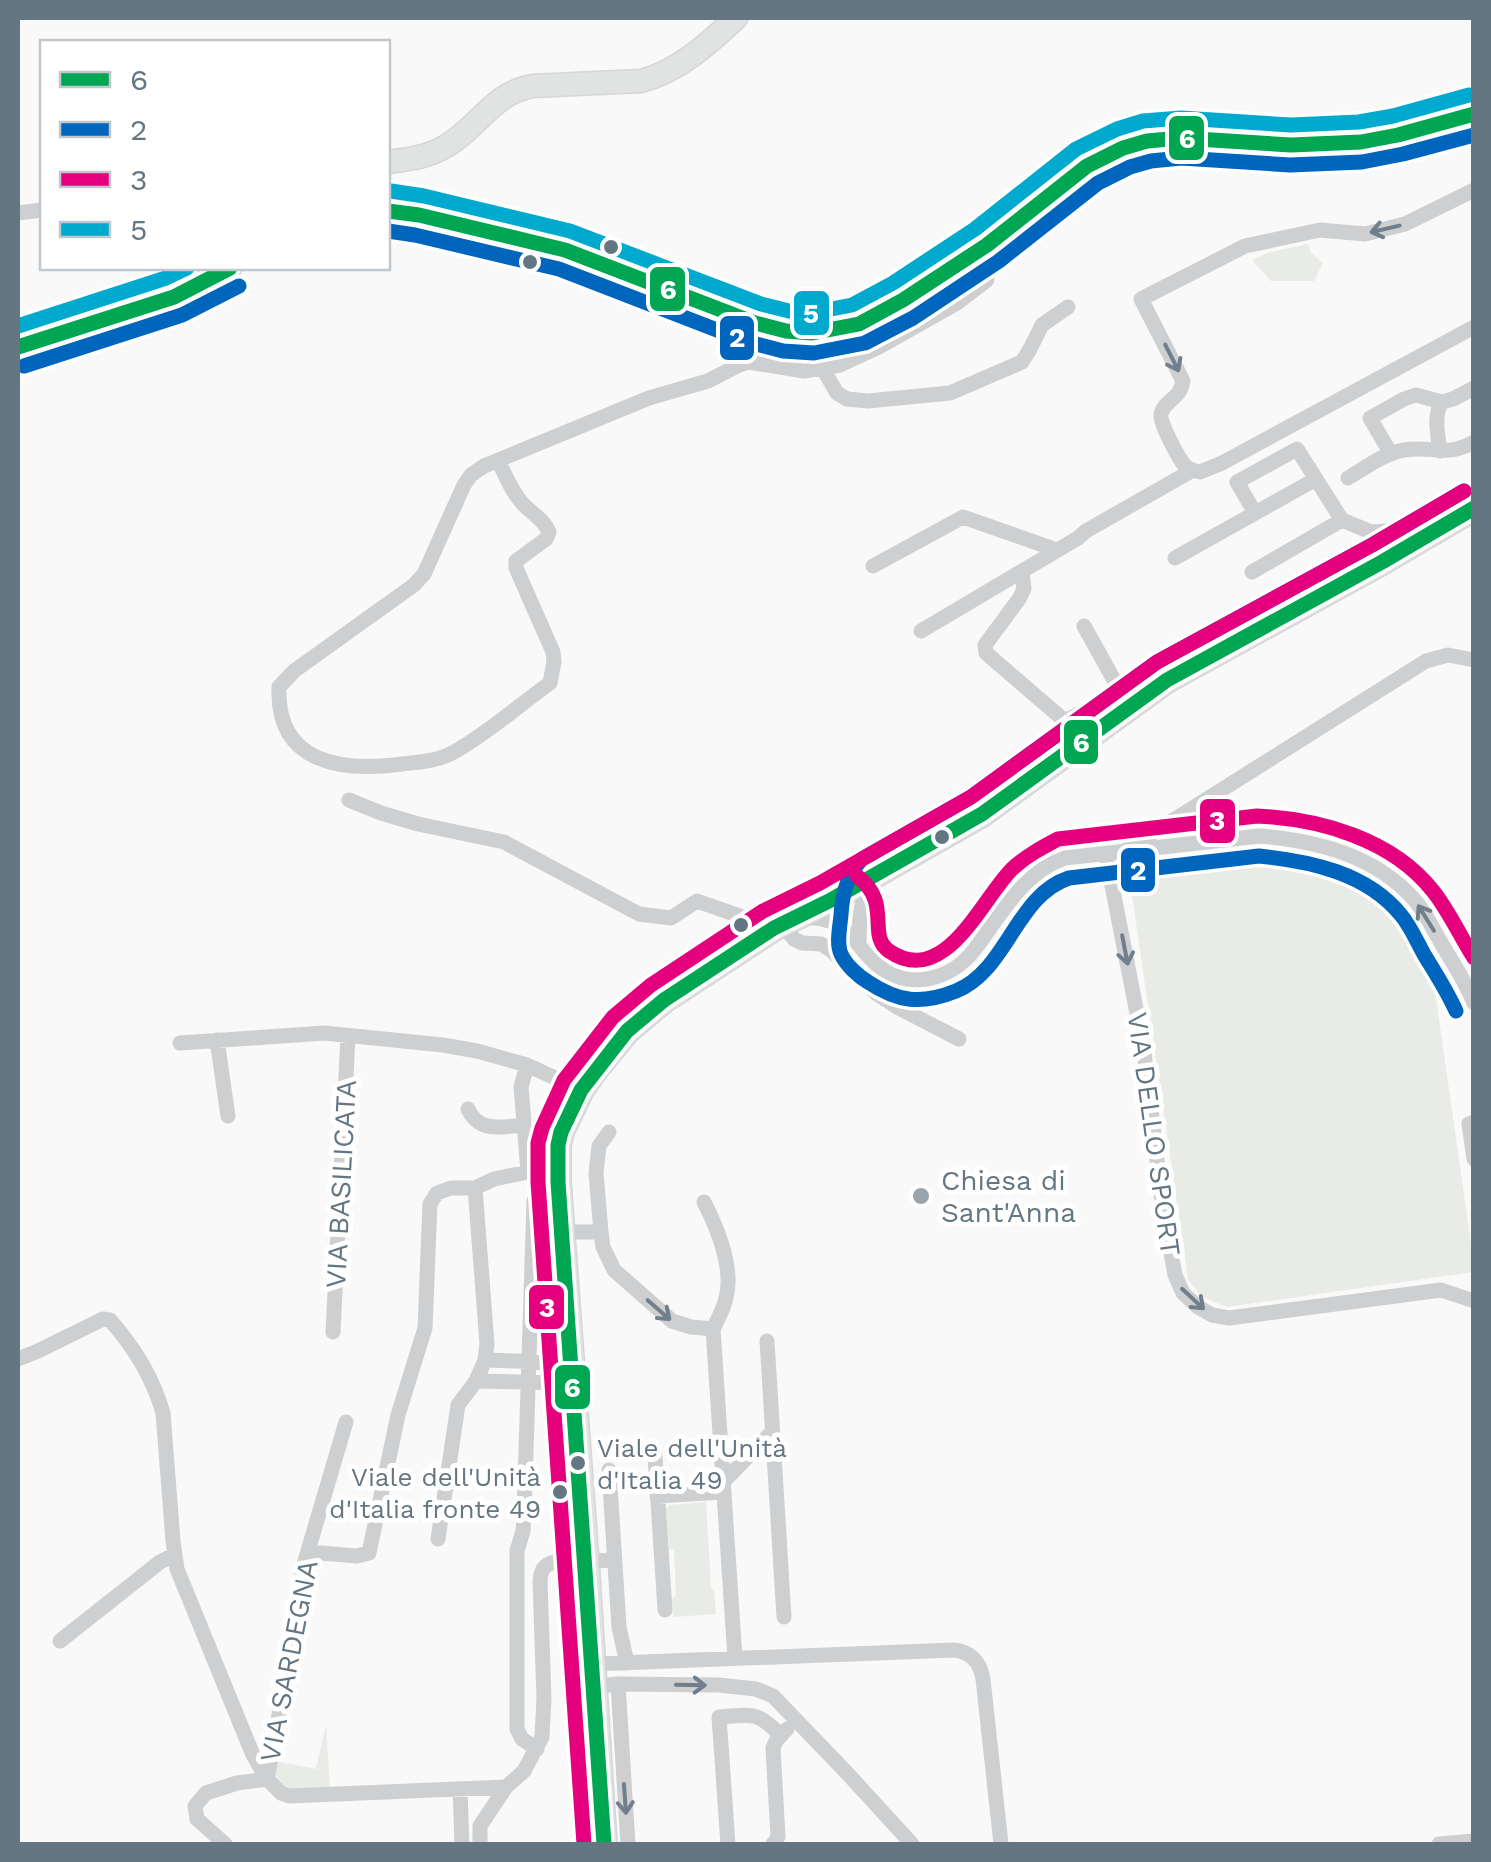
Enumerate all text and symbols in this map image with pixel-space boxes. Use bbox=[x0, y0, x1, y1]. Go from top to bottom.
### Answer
legend bbox=[40, 40, 390, 270]
text: 6 bbox=[130, 62, 148, 97]
text: 2 bbox=[130, 112, 148, 147]
line badge: 6 bbox=[1167, 114, 1206, 162]
text: 6 bbox=[1178, 122, 1196, 155]
text: 3 bbox=[130, 162, 148, 197]
text: 5 bbox=[130, 212, 147, 247]
one-way arrow bbox=[1370, 221, 1402, 239]
unlabelled marker bbox=[601, 237, 621, 257]
unlabelled marker bbox=[520, 252, 540, 272]
line badge: 6 bbox=[648, 265, 687, 313]
text: 6 bbox=[659, 273, 677, 306]
line badge: 5 bbox=[792, 289, 831, 337]
text: 5 bbox=[803, 297, 819, 330]
line badge: 2 bbox=[718, 314, 756, 362]
text: 2 bbox=[729, 321, 745, 354]
one-way arrow bbox=[1163, 343, 1182, 373]
line badge: 6 bbox=[1062, 718, 1100, 766]
text: 6 bbox=[1072, 726, 1090, 759]
line badge: 3 bbox=[1198, 797, 1237, 845]
text: 3 bbox=[1209, 804, 1225, 837]
unlabelled marker bbox=[932, 827, 952, 847]
line badge: 2 bbox=[1119, 846, 1157, 894]
text: 2 bbox=[1130, 854, 1146, 887]
one-way arrow bbox=[1416, 905, 1437, 933]
unlabelled marker bbox=[731, 915, 751, 935]
one-way arrow bbox=[1116, 933, 1135, 965]
street label: VIA DELLO SPORT bbox=[1121, 1010, 1187, 1258]
street label: VIA BASILICATA bbox=[319, 1079, 363, 1289]
place label: Chiesa di Sant'Anna bbox=[941, 1164, 1076, 1229]
marker: Chiesa di Sant'Anna bbox=[910, 1185, 932, 1207]
line badge: 3 bbox=[527, 1283, 566, 1331]
one-way arrow bbox=[1180, 1287, 1204, 1311]
text: 3 bbox=[539, 1291, 555, 1324]
one-way arrow bbox=[646, 1298, 671, 1321]
line badge: 6 bbox=[553, 1363, 592, 1411]
text: 6 bbox=[563, 1371, 581, 1404]
place label: Viale dell'Unità d'Italia 49 bbox=[597, 1433, 787, 1495]
marker: Viale dell'Unità d'Italia 49 bbox=[568, 1453, 588, 1473]
place label: Viale dell'Unità d'Italia fronte 49 bbox=[329, 1462, 541, 1524]
marker: Viale dell'Unità d'Italia fronte 49 bbox=[550, 1482, 570, 1502]
street label: VIA SARDEGNA bbox=[253, 1557, 325, 1765]
one-way arrow bbox=[674, 1676, 706, 1694]
one-way arrow bbox=[616, 1782, 635, 1815]

